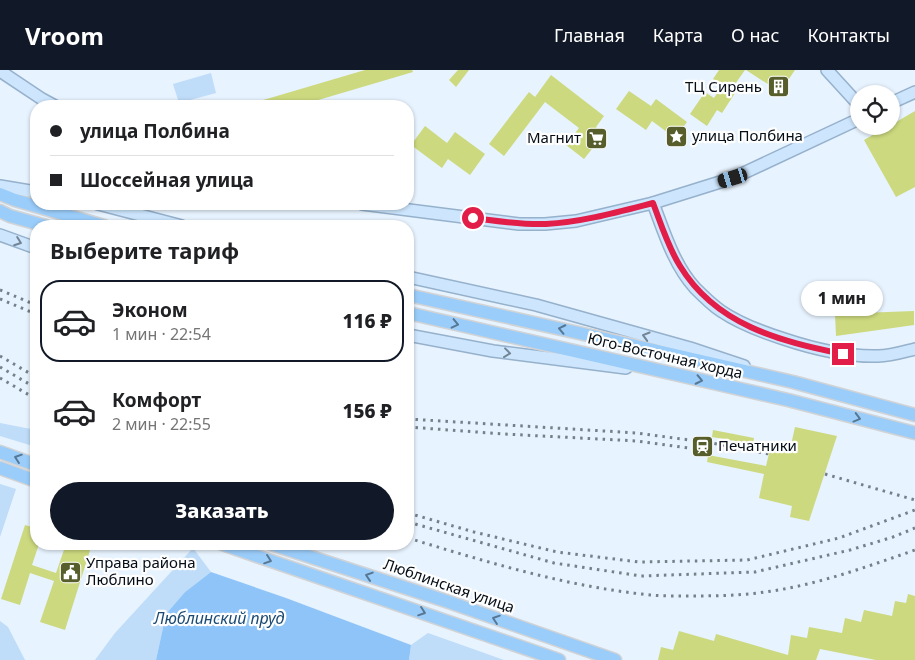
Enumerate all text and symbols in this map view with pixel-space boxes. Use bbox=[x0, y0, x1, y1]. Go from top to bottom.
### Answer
text: Vroom bbox=[25, 19, 104, 52]
text: Главная bbox=[554, 23, 625, 47]
text: Карта bbox=[653, 23, 703, 47]
text: О нас bbox=[731, 23, 779, 47]
text: Контакты bbox=[807, 23, 890, 47]
building icon: ТЦ Сирень bbox=[766, 75, 790, 99]
place label: ТЦ Сирень bbox=[685, 76, 762, 96]
map controls bbox=[850, 85, 900, 135]
button: locate bbox=[850, 85, 900, 135]
text: улица Полбина bbox=[80, 118, 230, 144]
place icon: улица Полбина bbox=[664, 124, 688, 148]
place label: улица Полбина bbox=[692, 125, 803, 145]
supermarket icon: Магнит bbox=[585, 126, 609, 150]
place label: Магнит bbox=[527, 127, 581, 147]
car bbox=[716, 166, 749, 190]
text: Шоссейная улица bbox=[80, 167, 254, 193]
route start bbox=[462, 207, 484, 229]
text: Выберите тариф bbox=[50, 235, 239, 265]
one-way arrow bbox=[13, 236, 22, 246]
callout: 1 мин bbox=[802, 282, 884, 316]
text: 1 мин bbox=[818, 287, 866, 309]
text: Эконом bbox=[112, 297, 188, 323]
icon: car bbox=[52, 299, 97, 344]
text: 116 ₽ bbox=[342, 308, 392, 334]
one-way arrow bbox=[451, 318, 460, 329]
text: 1 мин · 22:54 bbox=[112, 323, 211, 345]
one-way arrow bbox=[557, 324, 566, 335]
street label: Юго-Восточная хорда bbox=[586, 327, 745, 383]
one-way arrow bbox=[642, 331, 651, 342]
route end bbox=[832, 343, 854, 365]
one-way arrow bbox=[503, 347, 511, 358]
one-way arrow bbox=[694, 374, 703, 385]
text: Комфорт bbox=[112, 387, 201, 413]
icon: car bbox=[52, 389, 97, 434]
text: 156 ₽ bbox=[342, 398, 392, 424]
one-way arrow bbox=[852, 412, 861, 423]
text: 2 мин · 22:55 bbox=[112, 413, 211, 435]
station icon: Печатники bbox=[690, 434, 714, 458]
place label: Печатники bbox=[718, 435, 797, 455]
one-way arrow bbox=[14, 454, 23, 464]
button: Заказать bbox=[50, 482, 394, 540]
place label: Управа района Люблино bbox=[86, 552, 196, 589]
street label: Люблинская улица bbox=[381, 553, 517, 617]
one-way arrow bbox=[264, 554, 272, 564]
public building icon: Управа района Люблино bbox=[58, 560, 82, 584]
one-way arrow bbox=[366, 572, 374, 582]
water label: Люблинский пруд bbox=[153, 607, 284, 629]
one-way arrow bbox=[417, 607, 426, 617]
one-way arrow bbox=[492, 615, 501, 625]

